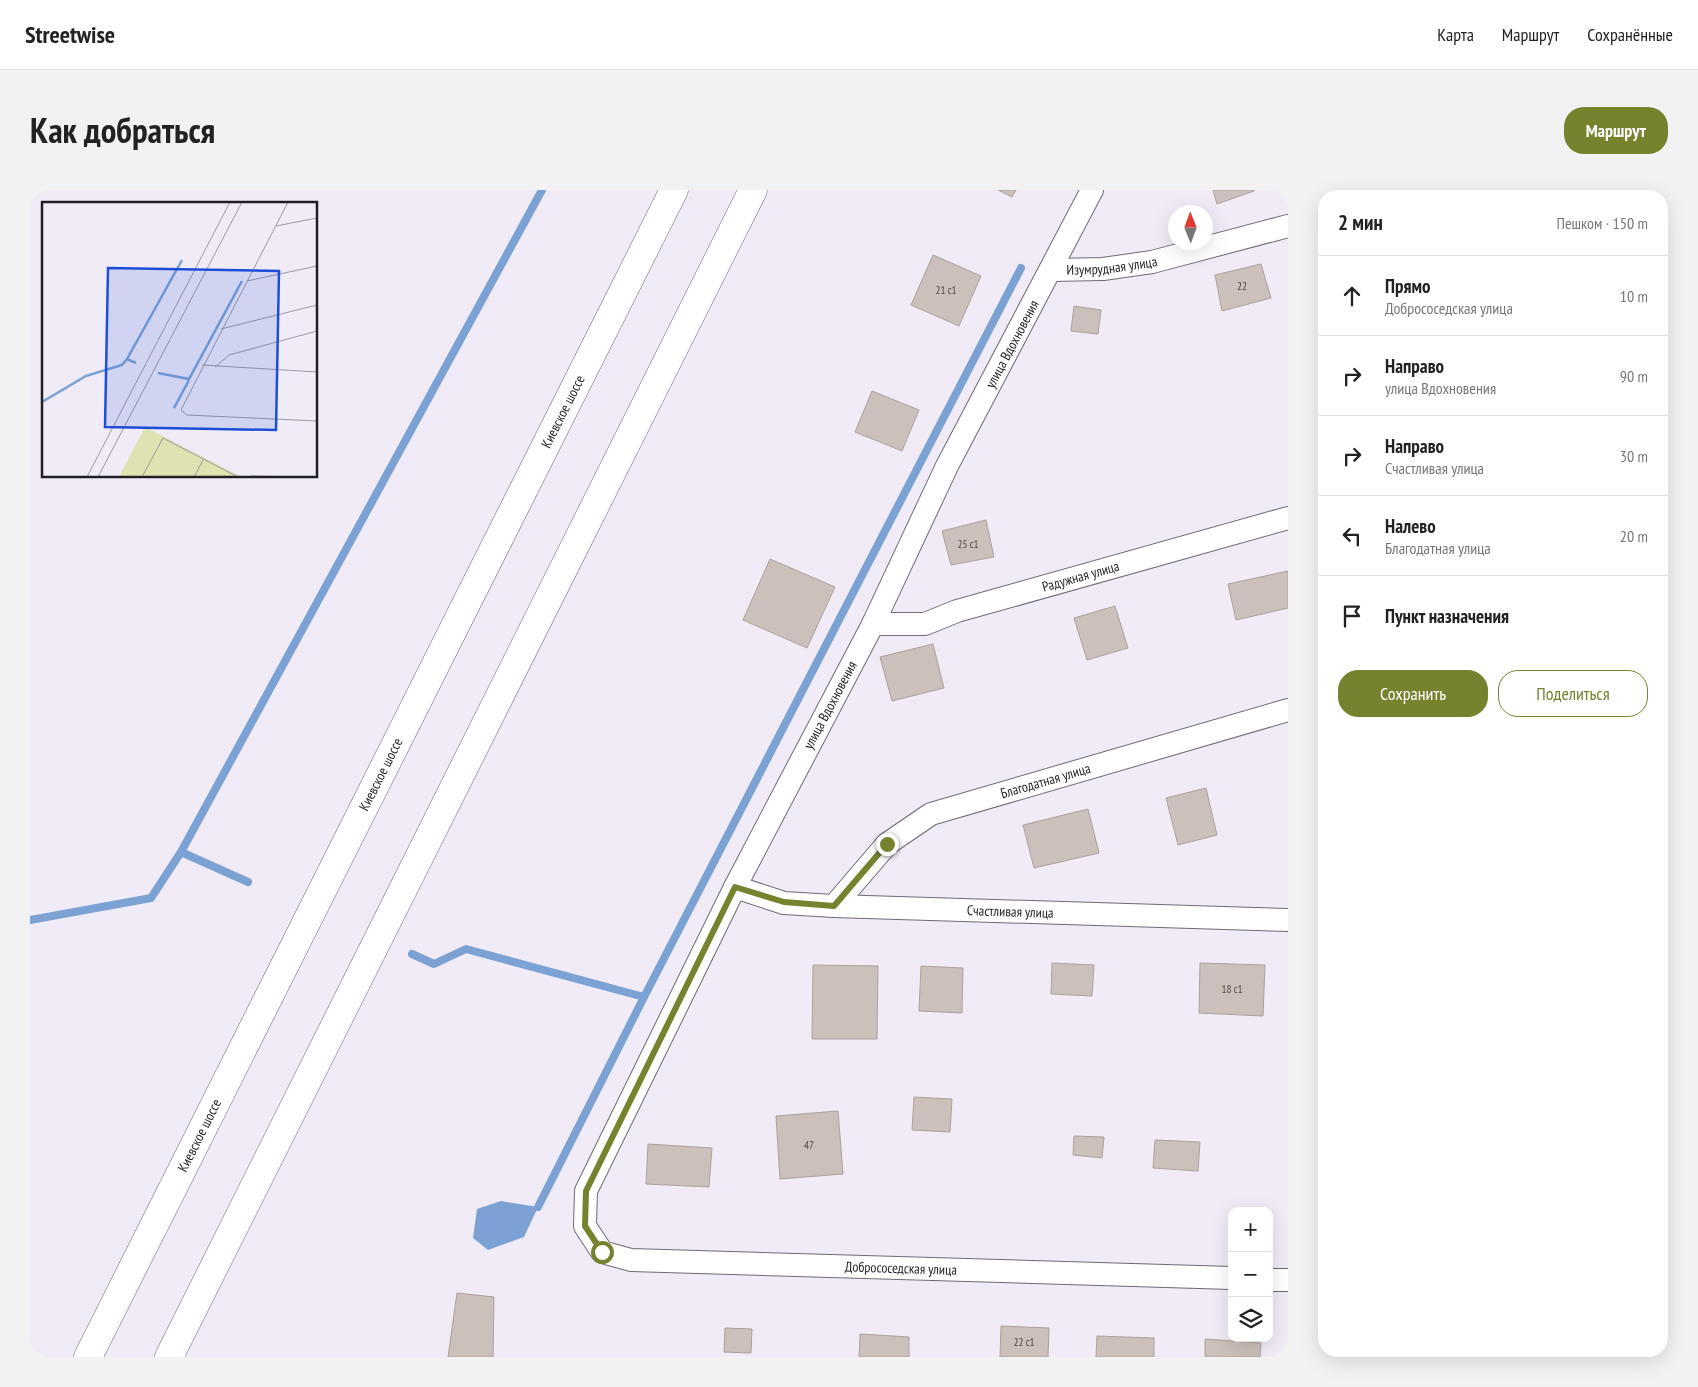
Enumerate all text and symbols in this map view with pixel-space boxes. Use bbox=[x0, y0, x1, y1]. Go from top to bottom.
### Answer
text: Streetwise bbox=[25, 19, 115, 50]
text: Карта bbox=[1437, 23, 1474, 46]
text: Маршрут bbox=[1502, 23, 1559, 46]
text: Сохранённые bbox=[1587, 23, 1673, 46]
text: Как добраться bbox=[30, 107, 215, 153]
button: Маршрут bbox=[1564, 107, 1668, 154]
inset map bbox=[42, 202, 318, 478]
north arrow bbox=[1168, 205, 1213, 250]
text: 2 мин bbox=[1338, 209, 1383, 236]
text: Пешком · 150 m bbox=[1557, 213, 1648, 233]
street label: Изумрудная улица bbox=[1066, 252, 1159, 279]
text: Прямо bbox=[1385, 274, 1430, 298]
house number: 22 bbox=[1237, 279, 1247, 293]
icon: ahead bbox=[1338, 282, 1366, 310]
house number: 21 с1 bbox=[935, 283, 957, 297]
text: 10 m bbox=[1620, 286, 1648, 306]
street label: улица Вдохновения bbox=[981, 297, 1043, 391]
text: Добрососедская улица bbox=[1385, 298, 1513, 318]
text: Направо bbox=[1385, 354, 1444, 378]
icon: right bbox=[1338, 362, 1366, 390]
text: 90 m bbox=[1620, 366, 1648, 386]
street label: Киевское шоссе bbox=[537, 372, 589, 451]
text: улица Вдохновения bbox=[1385, 378, 1496, 398]
text: Направо bbox=[1385, 434, 1444, 458]
icon: right bbox=[1338, 442, 1366, 470]
text: 30 m bbox=[1620, 446, 1648, 466]
text: Счастливая улица bbox=[1385, 458, 1484, 478]
text: Налево bbox=[1385, 514, 1436, 538]
icon: left bbox=[1338, 522, 1366, 550]
text: 20 m bbox=[1620, 526, 1648, 546]
house number: 25 с1 bbox=[957, 537, 979, 551]
text: Благодатная улица bbox=[1385, 538, 1491, 558]
street label: Радужная улица bbox=[1040, 557, 1121, 596]
icon: arrive bbox=[1338, 602, 1366, 630]
text: Пункт назначения bbox=[1385, 604, 1509, 628]
street label: улица Вдохновения bbox=[799, 658, 861, 752]
button: Сохранить bbox=[1338, 670, 1488, 717]
button: Поделиться bbox=[1498, 670, 1648, 717]
street label: Киевское шоссе bbox=[355, 735, 407, 814]
street label: Благодатная улица bbox=[998, 759, 1092, 802]
route end bbox=[876, 833, 899, 856]
street label: Счастливая улица bbox=[967, 901, 1054, 922]
house number: 18 с1 bbox=[1221, 982, 1243, 996]
street label: Киевское шоссе bbox=[173, 1096, 225, 1175]
house number: 47 bbox=[804, 1138, 814, 1152]
map controls bbox=[1228, 1207, 1273, 1342]
button: + bbox=[1228, 1207, 1273, 1252]
route start bbox=[591, 1241, 614, 1264]
button: − bbox=[1228, 1252, 1273, 1297]
street label: Добрососедская улица bbox=[845, 1257, 957, 1279]
button: layers bbox=[1228, 1297, 1273, 1342]
house number: 22 с1 bbox=[1013, 1335, 1035, 1349]

